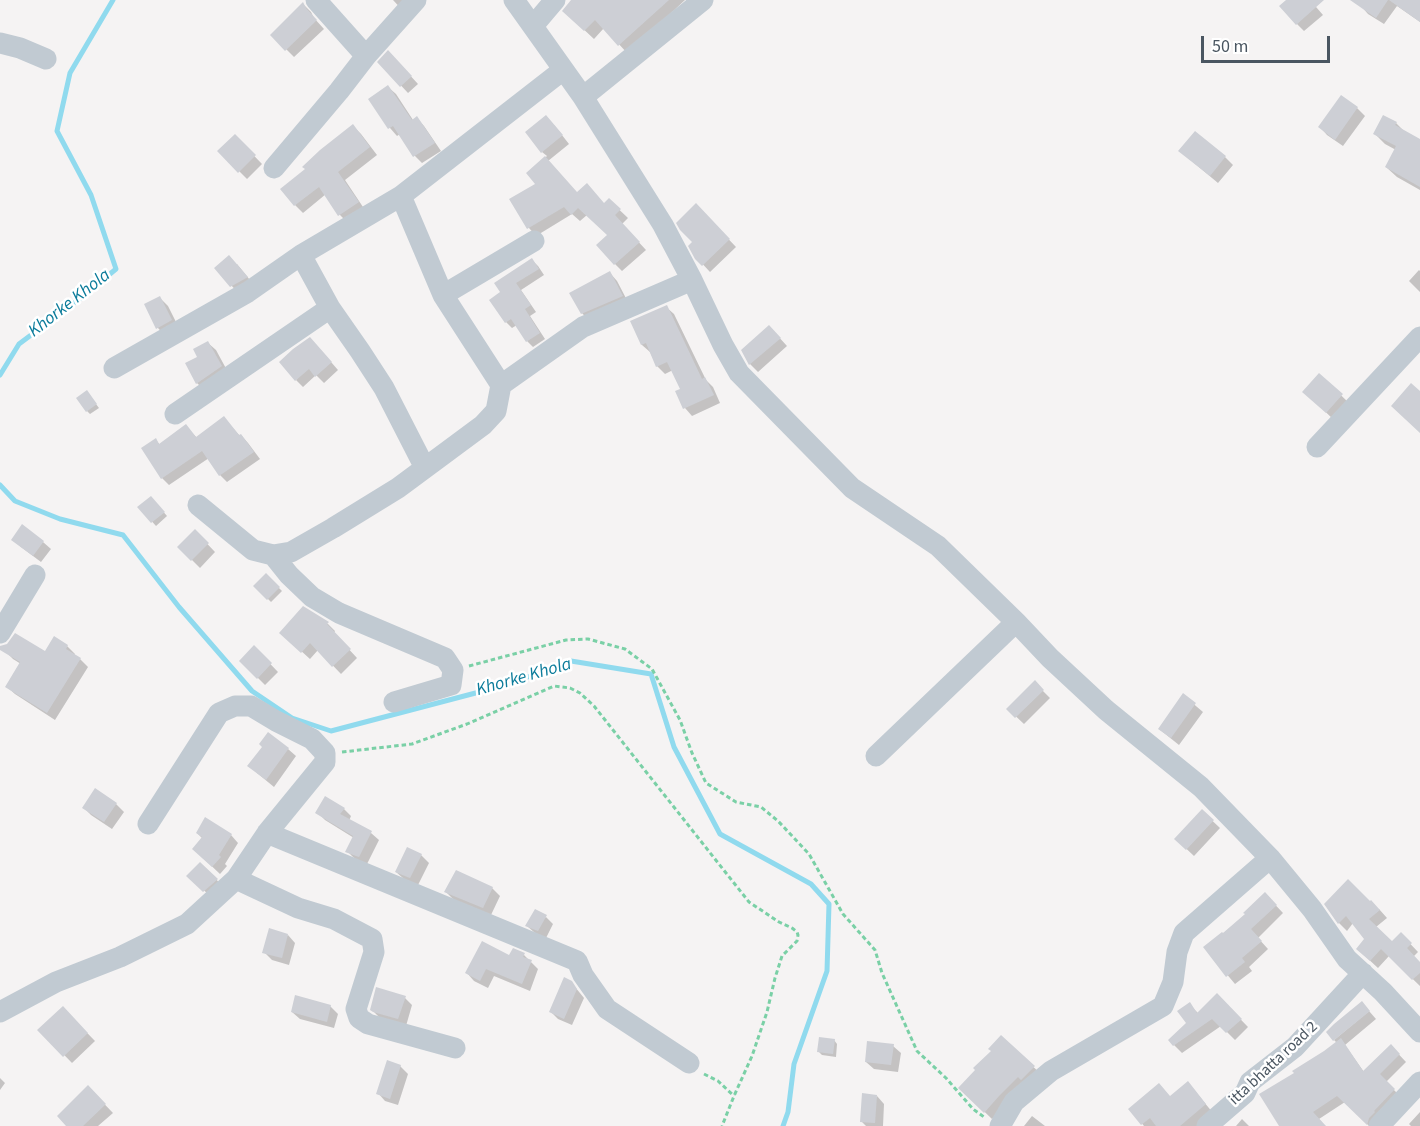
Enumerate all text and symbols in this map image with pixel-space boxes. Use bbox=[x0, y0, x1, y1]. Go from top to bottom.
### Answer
scale bar bbox=[1204, 24, 1333, 62]
text: 50 m bbox=[1212, 34, 1248, 59]
water label: Khorke Khola bbox=[25, 265, 115, 343]
water label: Khorke Khola bbox=[474, 654, 574, 702]
street label: itta bhatta road 2 bbox=[1226, 1018, 1322, 1110]

